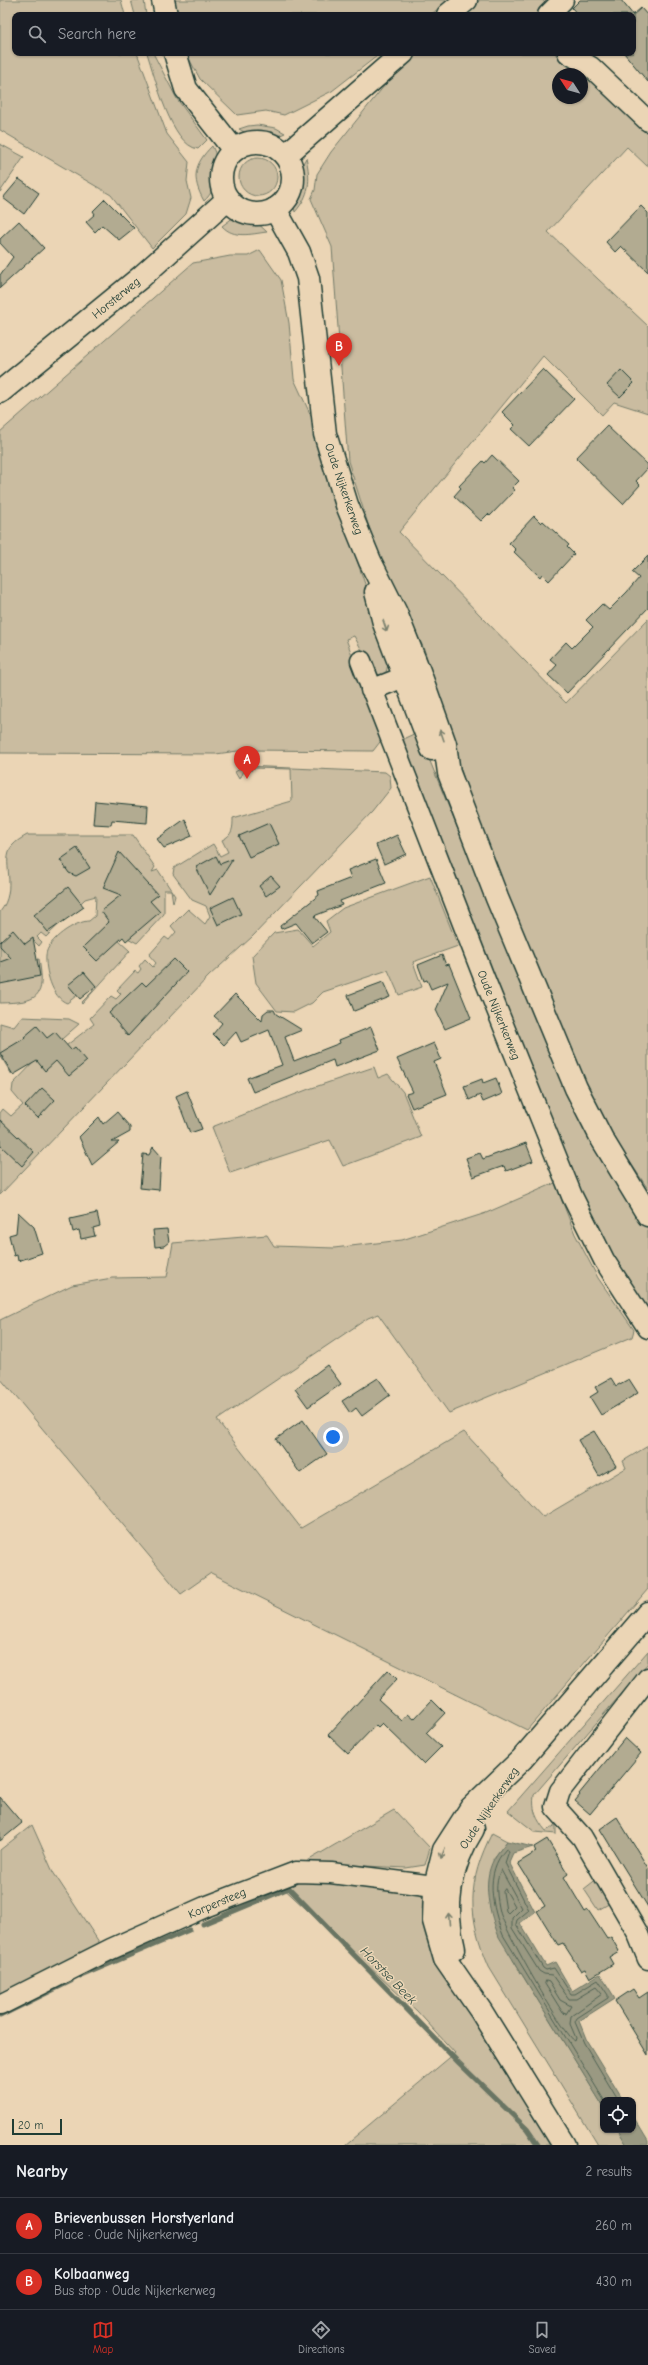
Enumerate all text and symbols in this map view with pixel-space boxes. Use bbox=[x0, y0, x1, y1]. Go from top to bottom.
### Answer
search box bbox=[12, 12, 636, 56]
icon: search bbox=[26, 23, 48, 45]
text: Search here bbox=[58, 25, 136, 43]
north arrow bbox=[552, 68, 588, 104]
street label: Horsterweg bbox=[89, 274, 143, 322]
pin: B bbox=[326, 333, 352, 366]
street label: Oude Nijkerkerweg bbox=[322, 441, 366, 537]
one-way arrow bbox=[382, 619, 389, 632]
one-way arrow bbox=[437, 729, 445, 741]
pin: A bbox=[234, 746, 260, 779]
street label: Oude Nijkerkerweg bbox=[475, 968, 523, 1062]
your location bbox=[323, 1427, 343, 1447]
street label: Oude Nijkerkerweg bbox=[456, 1764, 522, 1852]
one-way arrow bbox=[439, 1846, 447, 1858]
street label: Korpersteeg bbox=[186, 1885, 248, 1921]
one-way arrow bbox=[446, 1913, 453, 1926]
water label: Horstse Beek bbox=[357, 1943, 420, 2008]
map controls bbox=[600, 2097, 636, 2133]
button: locate bbox=[600, 2097, 636, 2133]
scale bar bbox=[12, 2117, 62, 2136]
text: 20 m bbox=[18, 2119, 43, 2132]
text: Nearby bbox=[16, 2162, 67, 2181]
text: 2 results bbox=[585, 2164, 632, 2179]
text: Brievenbussen Horstyerland bbox=[54, 2209, 234, 2227]
text: A bbox=[25, 2218, 33, 2233]
text: 260 m bbox=[595, 2218, 632, 2233]
text: Place · Oude Nijkerkerweg bbox=[54, 2227, 198, 2242]
text: Kolbaanweg bbox=[54, 2265, 130, 2283]
text: B bbox=[25, 2274, 33, 2289]
text: 430 m bbox=[596, 2274, 632, 2289]
text: Bus stop · Oude Nijkerkerweg bbox=[54, 2283, 216, 2298]
tab: Map bbox=[92, 2319, 114, 2356]
tab: Directions bbox=[298, 2319, 345, 2356]
tab: Saved bbox=[529, 2319, 556, 2356]

